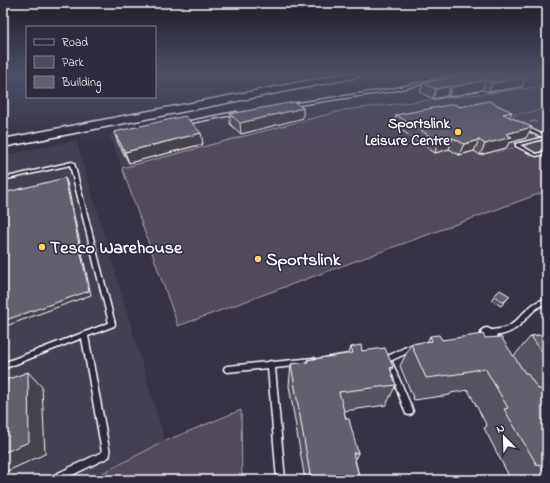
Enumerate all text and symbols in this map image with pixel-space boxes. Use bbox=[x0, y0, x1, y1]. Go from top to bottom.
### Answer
legend bbox=[26, 26, 156, 98]
text: Road bbox=[62, 34, 88, 52]
text: Park bbox=[62, 54, 84, 72]
text: Building bbox=[61, 74, 101, 93]
place label: Sportslink Leisure Centre bbox=[365, 113, 451, 152]
marker: Sportslink Leisure Centre bbox=[453, 127, 463, 137]
place label: Tesco Warehouse bbox=[50, 236, 183, 262]
marker: Tesco Warehouse bbox=[37, 242, 47, 252]
place label: Sportslink bbox=[266, 248, 342, 274]
marker: Sportslink bbox=[253, 254, 263, 264]
north arrow bbox=[484, 417, 524, 457]
text: N bbox=[494, 420, 507, 438]

